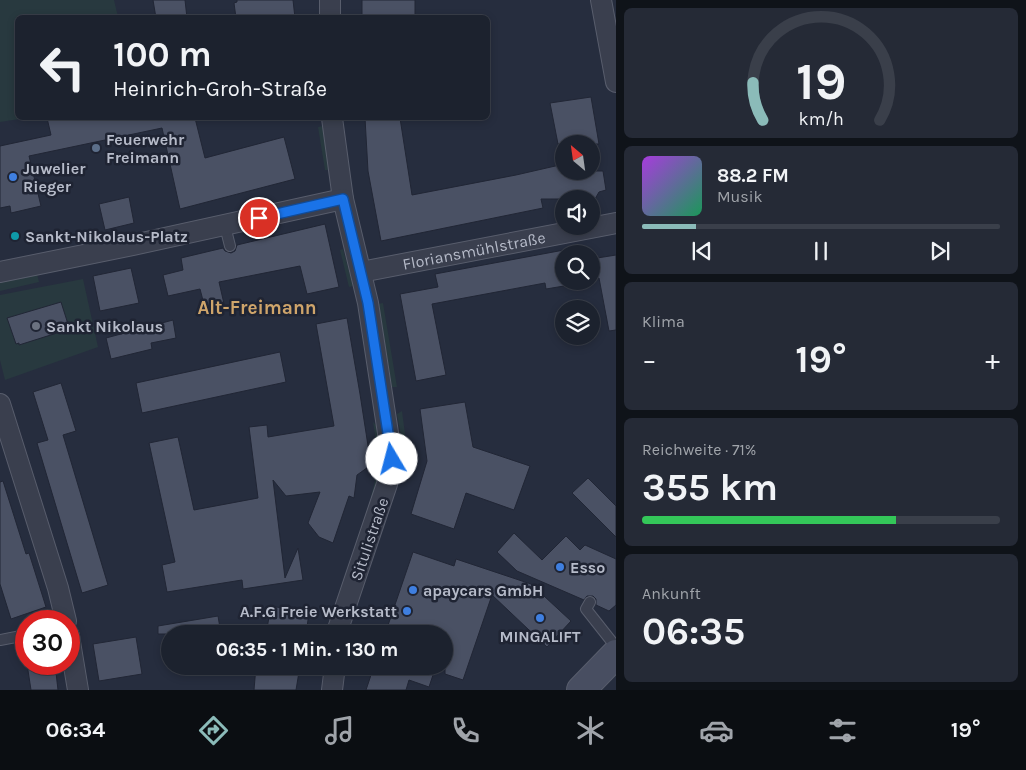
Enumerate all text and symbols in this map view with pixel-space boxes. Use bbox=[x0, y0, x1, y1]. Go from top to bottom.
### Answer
text: 100 m bbox=[113, 34, 212, 75]
icon: left bbox=[30, 35, 95, 100]
text: 19 bbox=[796, 51, 846, 112]
text: Heinrich-Groh-Straße bbox=[113, 76, 327, 102]
text: km/h bbox=[798, 109, 844, 130]
place label: Feuerwehr Freimann bbox=[106, 130, 185, 167]
north arrow bbox=[555, 135, 600, 180]
map controls bbox=[555, 135, 600, 345]
marker: Feuerwehr Freimann bbox=[90, 142, 102, 154]
place label: Juwelier Rieger bbox=[23, 159, 86, 196]
text: 88.2 FM bbox=[717, 165, 789, 187]
marker: Juwelier Rieger bbox=[7, 171, 19, 183]
text: Musik bbox=[717, 187, 762, 206]
button: sound bbox=[555, 190, 600, 235]
pin bbox=[238, 197, 280, 239]
icon: arrive bbox=[245, 204, 273, 232]
place label: Sankt-Nikolaus-Platz bbox=[25, 227, 188, 246]
street label: Floriansmühlstraße bbox=[401, 228, 547, 274]
marker: Sankt-Nikolaus-Platz bbox=[9, 230, 21, 242]
icon: previous bbox=[688, 237, 716, 265]
icon: pause bbox=[807, 237, 835, 265]
icon: next bbox=[926, 237, 954, 265]
button: search bbox=[555, 245, 600, 290]
district label: Alt-Freimann bbox=[197, 297, 317, 319]
button: layers bbox=[555, 300, 600, 345]
text: Klima bbox=[642, 312, 685, 331]
place label: Sankt Nikolaus bbox=[46, 317, 163, 336]
marker: Sankt Nikolaus bbox=[30, 320, 42, 332]
text: 19° bbox=[795, 337, 847, 382]
text: − bbox=[642, 343, 657, 376]
text: + bbox=[985, 343, 1000, 376]
position arrow bbox=[365, 432, 417, 484]
text: Reichweite · 71% bbox=[642, 440, 756, 459]
text: 355 km bbox=[642, 465, 778, 510]
street label: Situlistraße bbox=[346, 495, 393, 583]
place label: Esso bbox=[570, 558, 605, 577]
marker: Esso bbox=[554, 561, 566, 573]
place label: apaycars GmbH bbox=[423, 581, 543, 600]
marker: apaycars GmbH bbox=[407, 584, 419, 596]
text: Ankunft bbox=[642, 584, 701, 603]
place label: A.F.G Freie Werkstatt bbox=[240, 602, 397, 621]
marker: A.F.G Freie Werkstatt bbox=[401, 605, 413, 617]
text: 06:35 bbox=[642, 609, 745, 654]
speed limit sign: 30 bbox=[15, 610, 80, 675]
marker: MINGALIFT bbox=[534, 612, 546, 624]
place label: MINGALIFT bbox=[499, 627, 581, 646]
text: 06:35 · 1 Min. · 130 m bbox=[216, 639, 398, 661]
icon: directions bbox=[196, 713, 231, 748]
icon: music bbox=[322, 713, 357, 748]
icon: phone bbox=[448, 713, 483, 748]
icon: climate bbox=[573, 713, 608, 748]
icon: car bbox=[699, 713, 734, 748]
icon: filters bbox=[825, 713, 860, 748]
text: 06:34 bbox=[45, 717, 105, 743]
text: 19° bbox=[951, 717, 981, 743]

